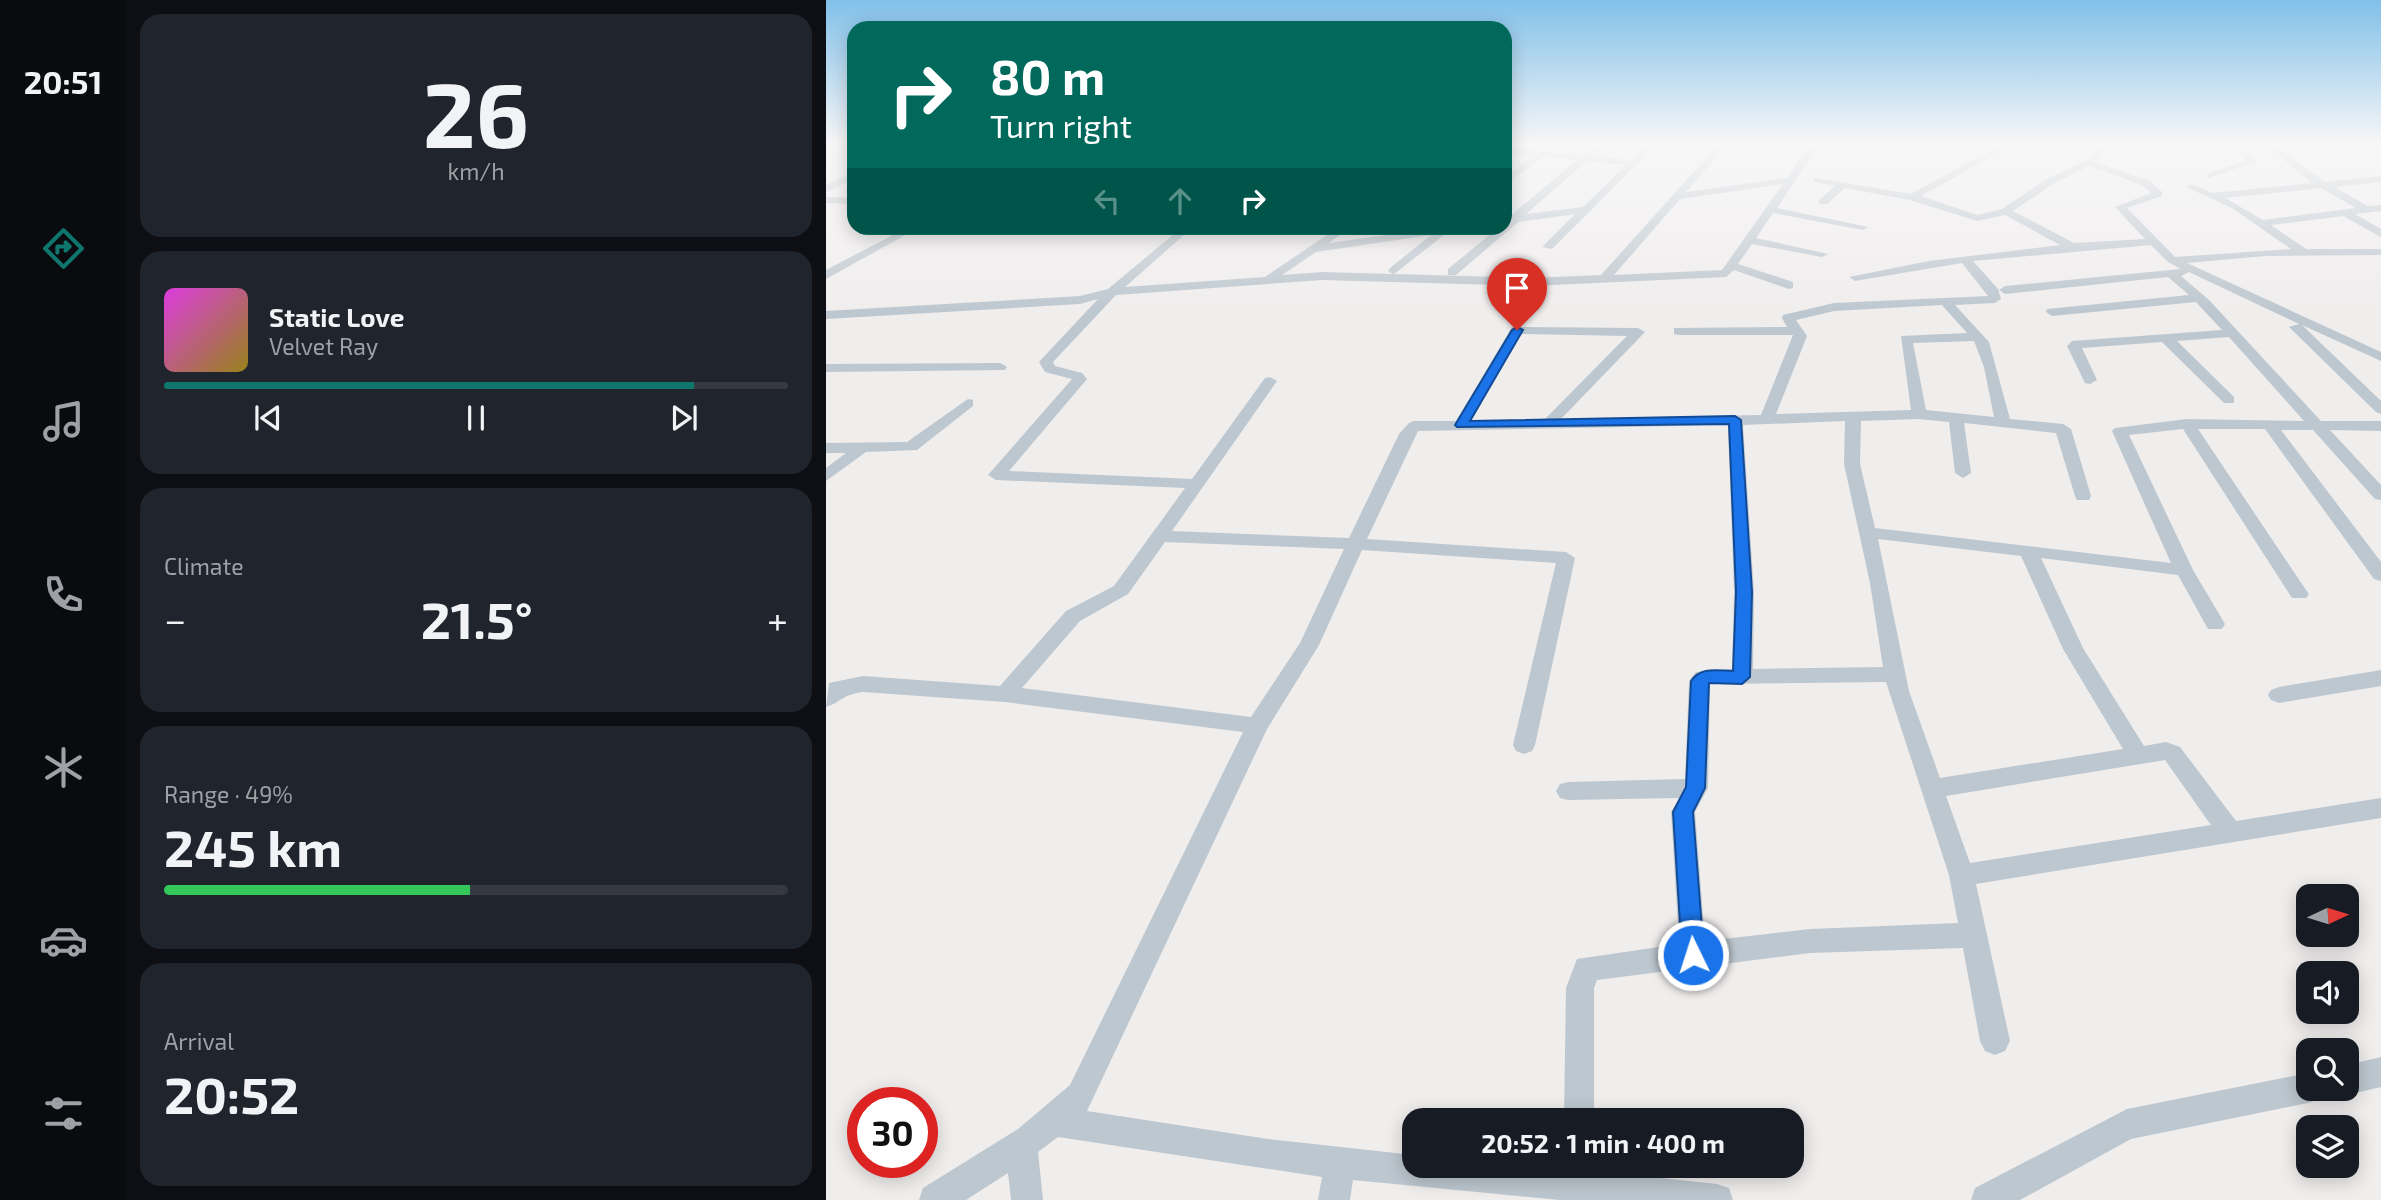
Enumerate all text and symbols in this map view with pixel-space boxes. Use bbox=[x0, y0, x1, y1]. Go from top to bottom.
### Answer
text: 80 m bbox=[990, 46, 1105, 105]
icon: right bbox=[875, 49, 966, 140]
text: 26 bbox=[423, 57, 529, 166]
text: 20:51 bbox=[24, 62, 102, 100]
text: Turn right bbox=[990, 106, 1132, 144]
text: km/h bbox=[447, 157, 505, 185]
icon: left bbox=[1088, 182, 1126, 220]
icon: ahead bbox=[1161, 182, 1199, 220]
icon: right bbox=[1234, 182, 1272, 220]
icon: directions bbox=[39, 224, 88, 273]
pin bbox=[1487, 258, 1547, 330]
icon: arrive bbox=[1498, 269, 1536, 307]
text: Static Love bbox=[269, 301, 405, 332]
text: Velvet Ray bbox=[269, 332, 378, 360]
icon: music bbox=[39, 397, 88, 446]
icon: previous bbox=[249, 399, 287, 437]
icon: pause bbox=[457, 399, 495, 437]
icon: next bbox=[665, 399, 703, 437]
text: Climate bbox=[164, 552, 244, 580]
icon: phone bbox=[39, 570, 88, 619]
text: 21.5° bbox=[421, 587, 533, 649]
text: − bbox=[164, 596, 186, 642]
text: + bbox=[767, 596, 788, 642]
icon: climate bbox=[39, 743, 88, 792]
text: Range · 49% bbox=[164, 780, 293, 808]
text: 245 km bbox=[164, 815, 342, 877]
north arrow bbox=[2296, 884, 2359, 947]
map controls bbox=[2296, 884, 2359, 1178]
icon: car bbox=[39, 916, 88, 965]
position arrow bbox=[1656, 918, 1730, 992]
button: sound bbox=[2296, 961, 2359, 1024]
text: Arrival bbox=[164, 1027, 234, 1055]
button: search bbox=[2296, 1038, 2359, 1101]
text: 20:52 bbox=[164, 1062, 299, 1124]
speed limit sign: 30 bbox=[847, 1087, 938, 1178]
icon: filters bbox=[39, 1089, 88, 1138]
button: layers bbox=[2296, 1115, 2359, 1178]
text: 20:52 · 1 min · 400 m bbox=[1481, 1127, 1725, 1158]

